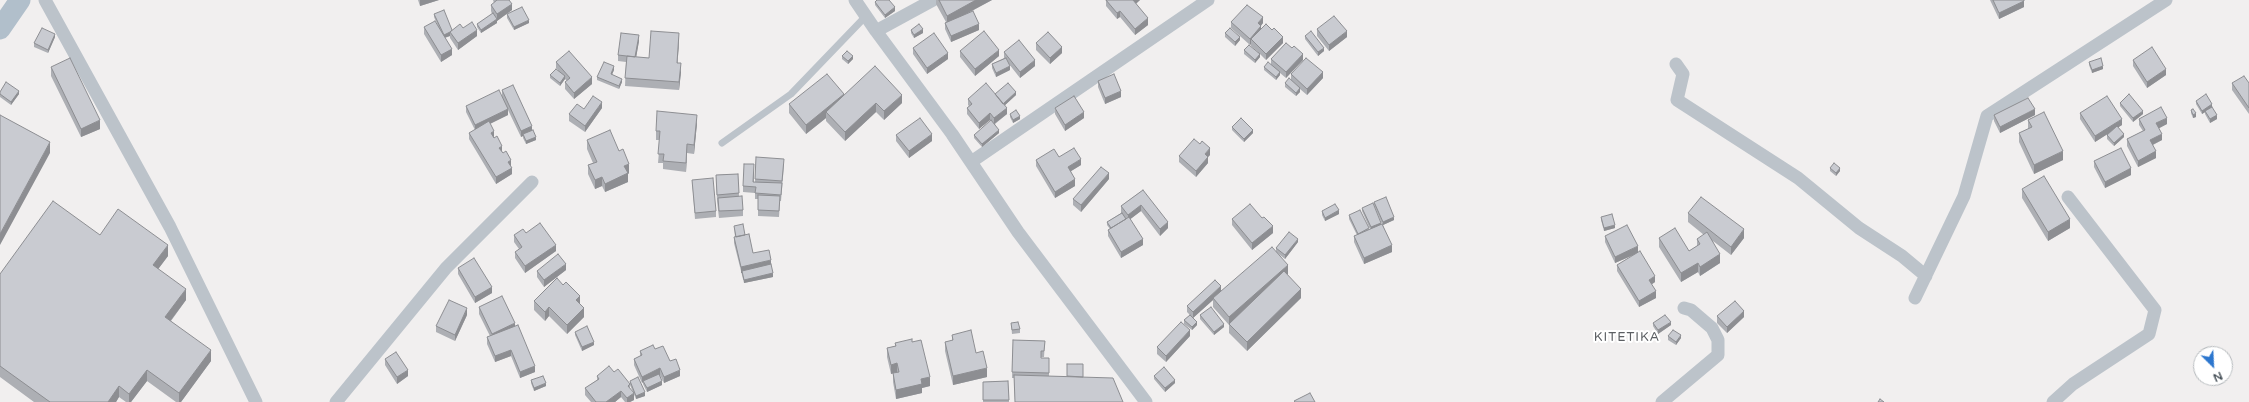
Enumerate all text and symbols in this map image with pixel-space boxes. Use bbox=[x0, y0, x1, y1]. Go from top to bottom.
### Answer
district label: KITETIKA bbox=[1594, 330, 1660, 346]
north arrow bbox=[2193, 346, 2233, 386]
text: N bbox=[2211, 369, 2224, 384]

